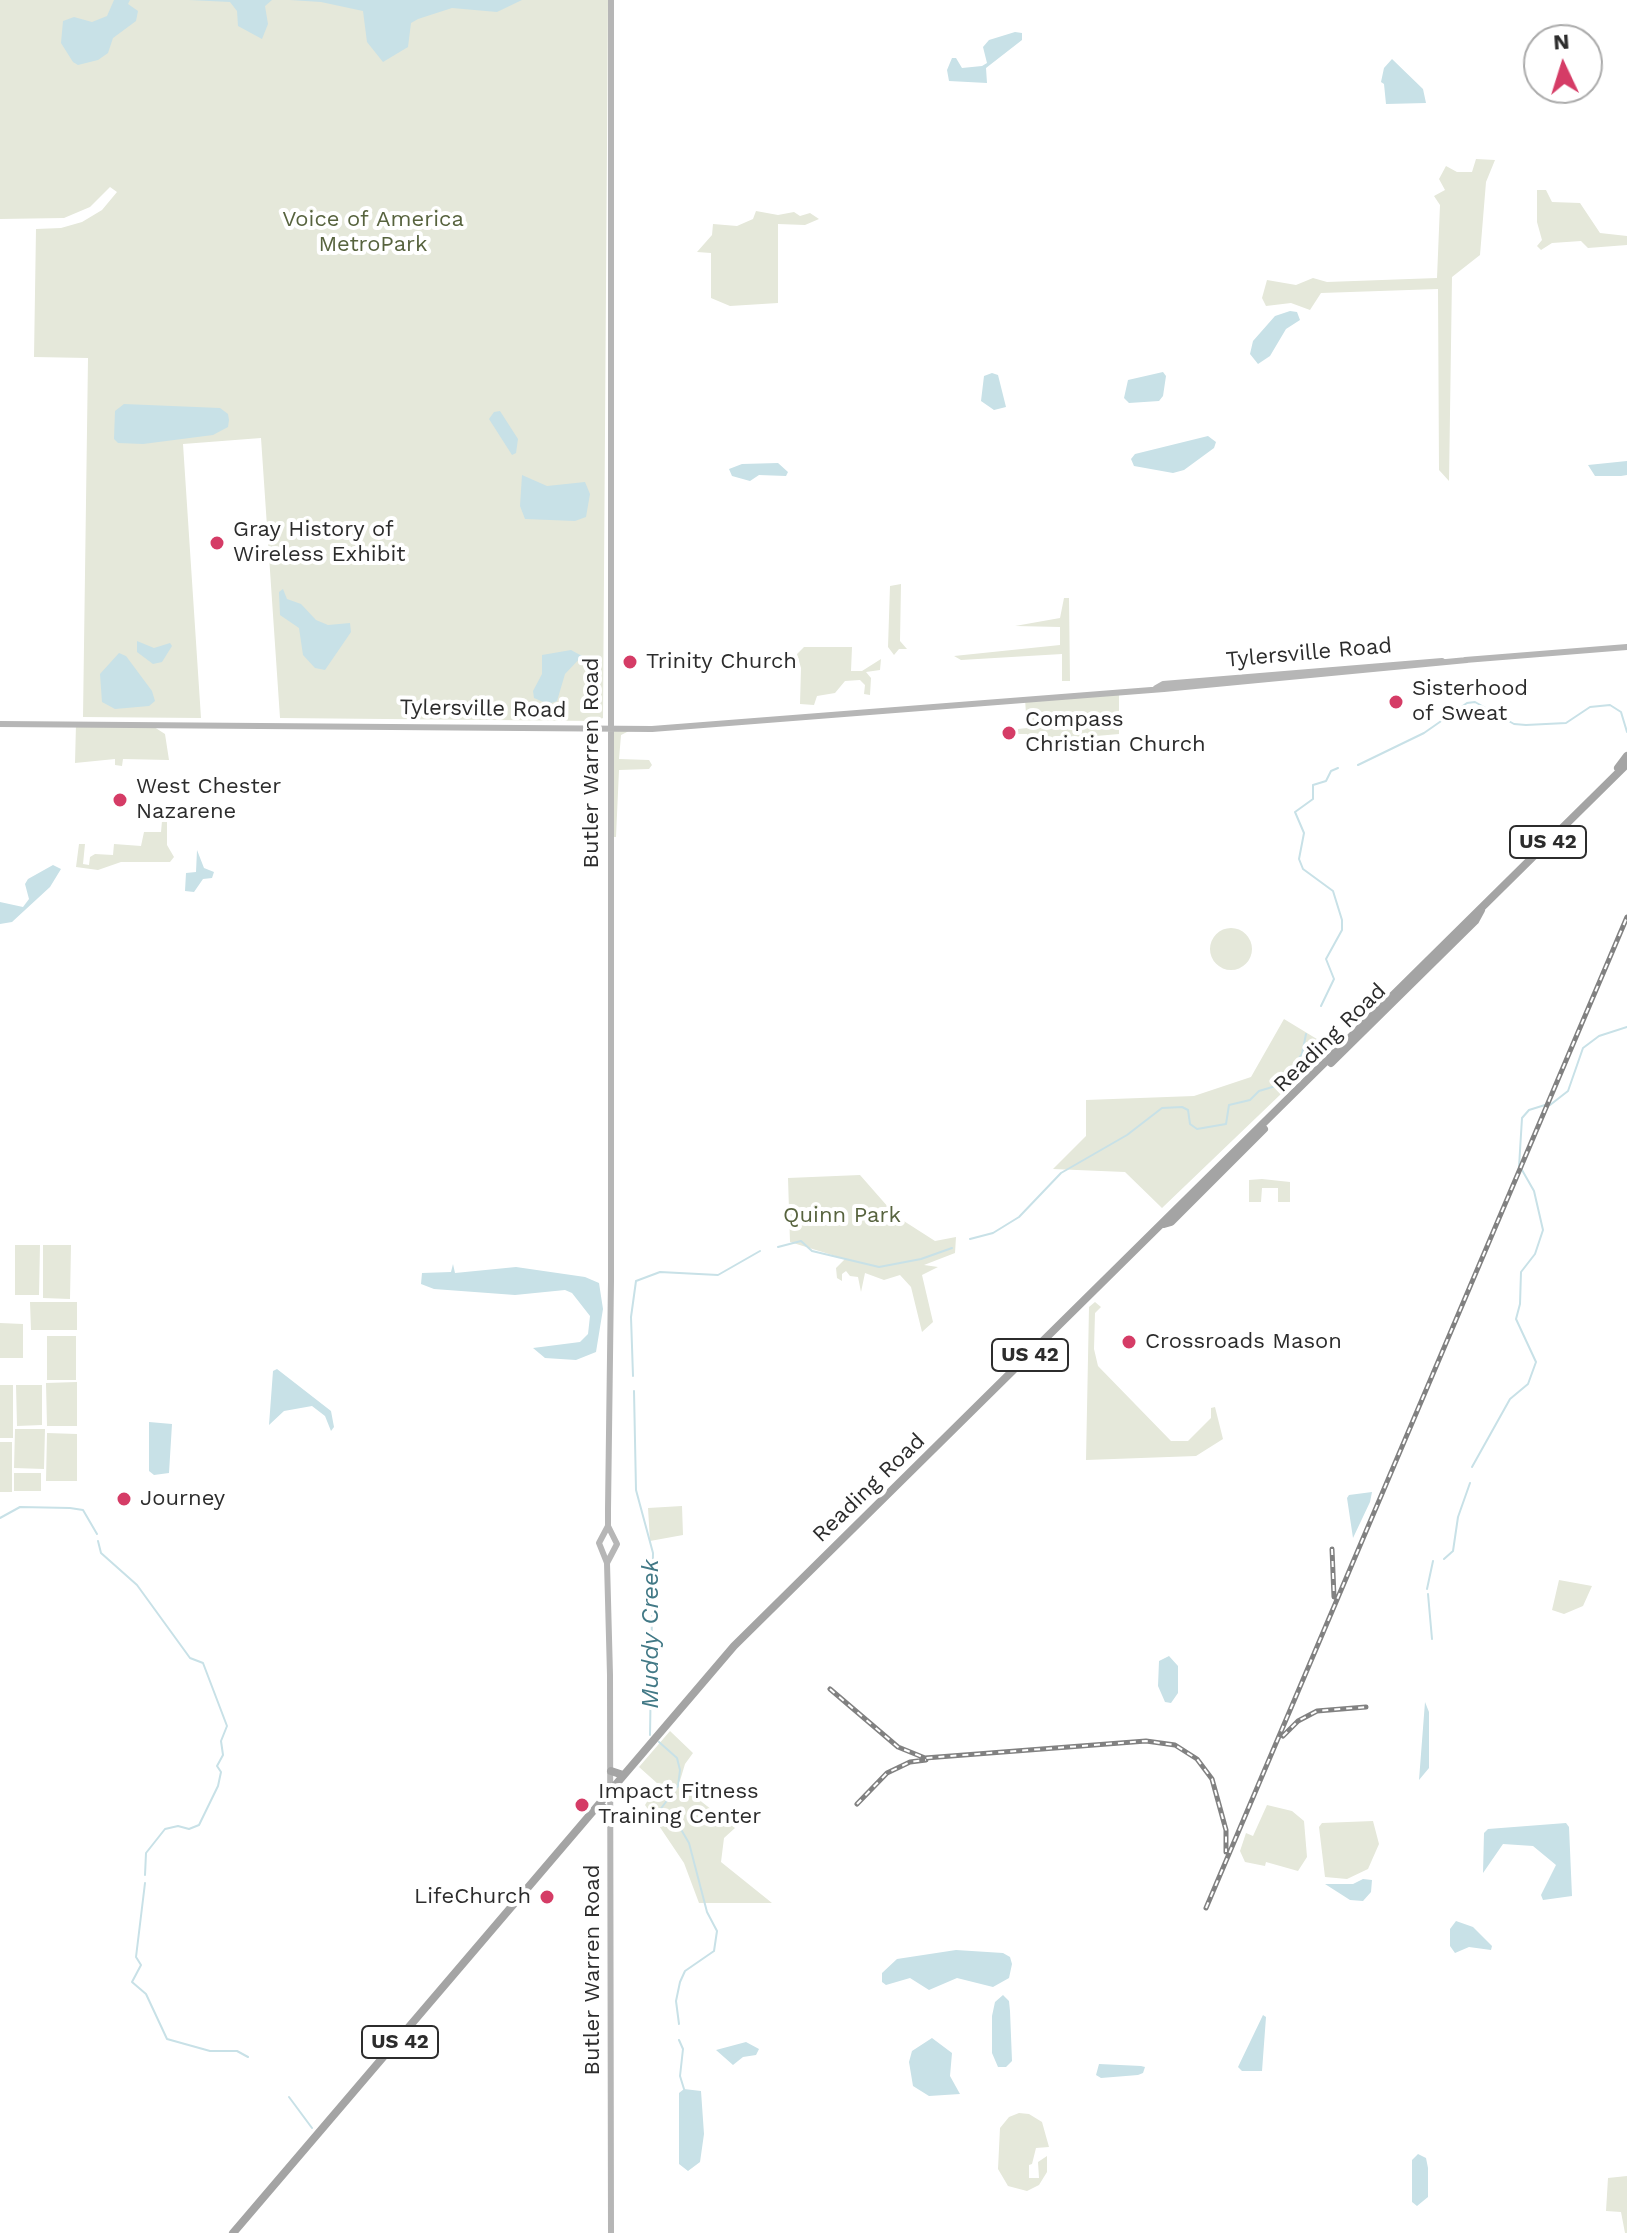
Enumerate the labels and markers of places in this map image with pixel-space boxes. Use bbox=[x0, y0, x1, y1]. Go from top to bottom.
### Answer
place label: Gray History of Wireless Exhibit bbox=[233, 517, 406, 568]
marker: Gray History of Wireless Exhibit bbox=[208, 534, 226, 552]
place label: Trinity Church bbox=[646, 649, 797, 675]
marker: Trinity Church bbox=[621, 653, 639, 671]
place label: Sisterhood of Sweat bbox=[1412, 676, 1528, 728]
marker: Sisterhood of Sweat bbox=[1387, 693, 1405, 711]
place label: Compass Christian Church bbox=[1025, 707, 1206, 758]
marker: Compass Christian Church bbox=[1000, 724, 1018, 742]
place label: West Chester Nazarene bbox=[136, 774, 281, 826]
marker: West Chester Nazarene bbox=[111, 791, 129, 809]
place label: Crossroads Mason bbox=[1145, 1329, 1342, 1355]
marker: Crossroads Mason bbox=[1120, 1333, 1138, 1351]
place label: Journey bbox=[140, 1486, 225, 1512]
marker: Journey bbox=[115, 1490, 133, 1508]
place label: Impact Fitness Training Center bbox=[598, 1779, 761, 1830]
marker: Impact Fitness Training Center bbox=[573, 1796, 591, 1814]
place label: LifeChurch bbox=[414, 1884, 531, 1910]
marker: LifeChurch bbox=[538, 1888, 556, 1906]

